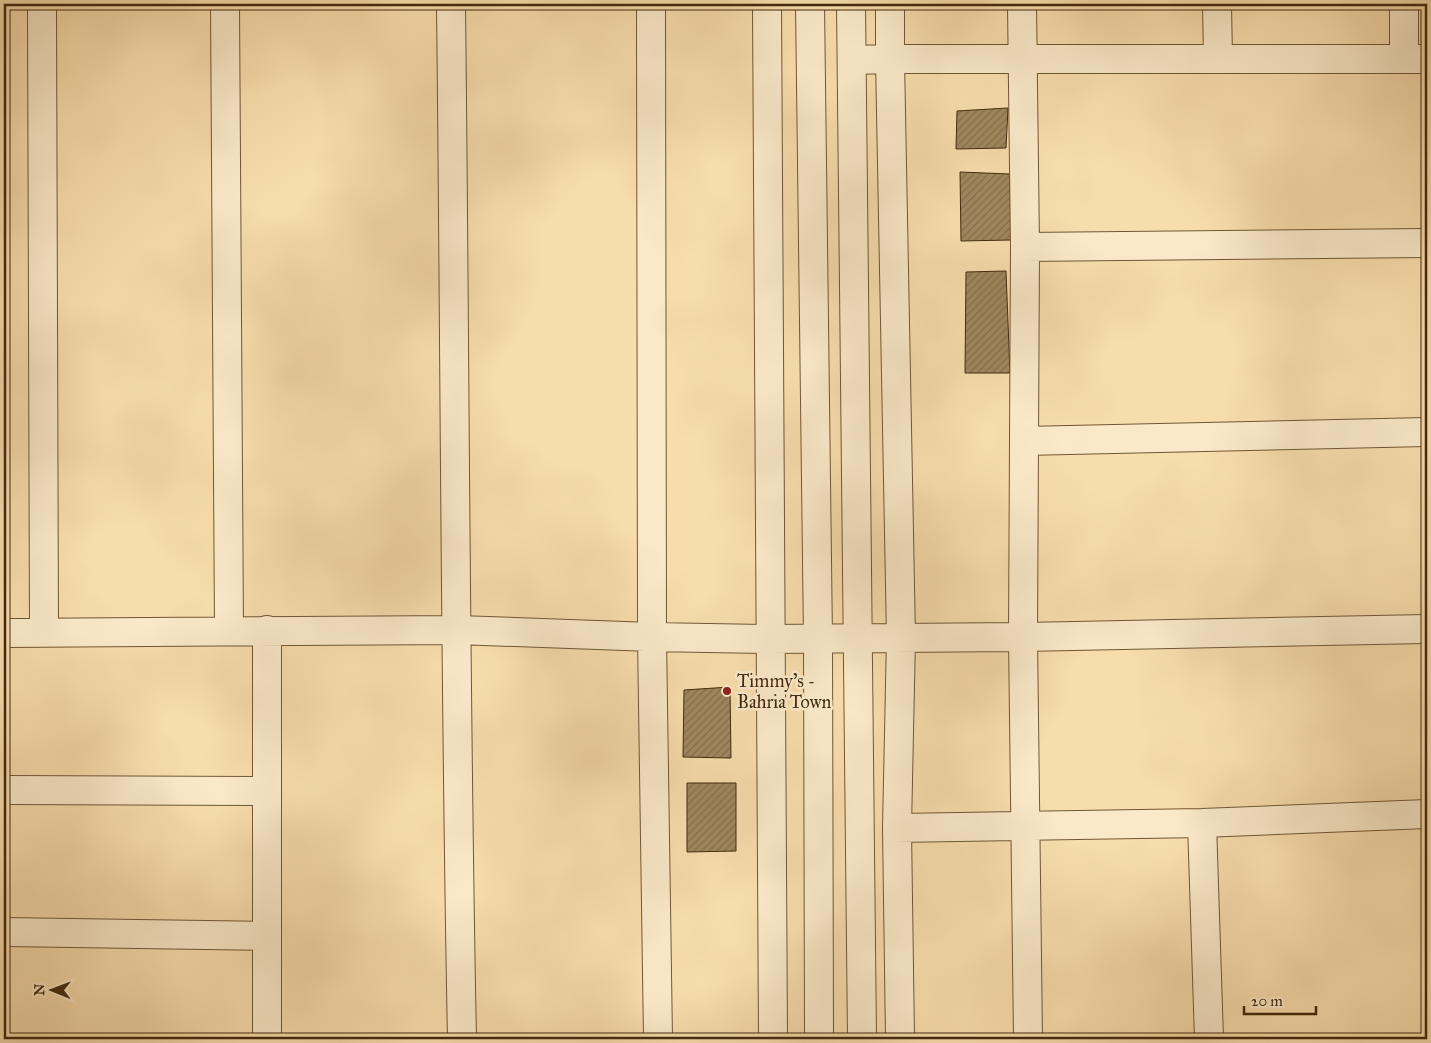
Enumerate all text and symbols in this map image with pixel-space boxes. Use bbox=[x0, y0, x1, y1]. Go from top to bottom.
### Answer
place label: Timmy's - Bahria Town bbox=[737, 670, 831, 713]
marker: Timmy's - Bahria Town bbox=[721, 685, 733, 697]
north arrow bbox=[28, 966, 78, 1016]
scale bar bbox=[1244, 983, 1316, 1015]
text: N bbox=[31, 984, 48, 996]
text: 20 m bbox=[1251, 992, 1283, 1010]

